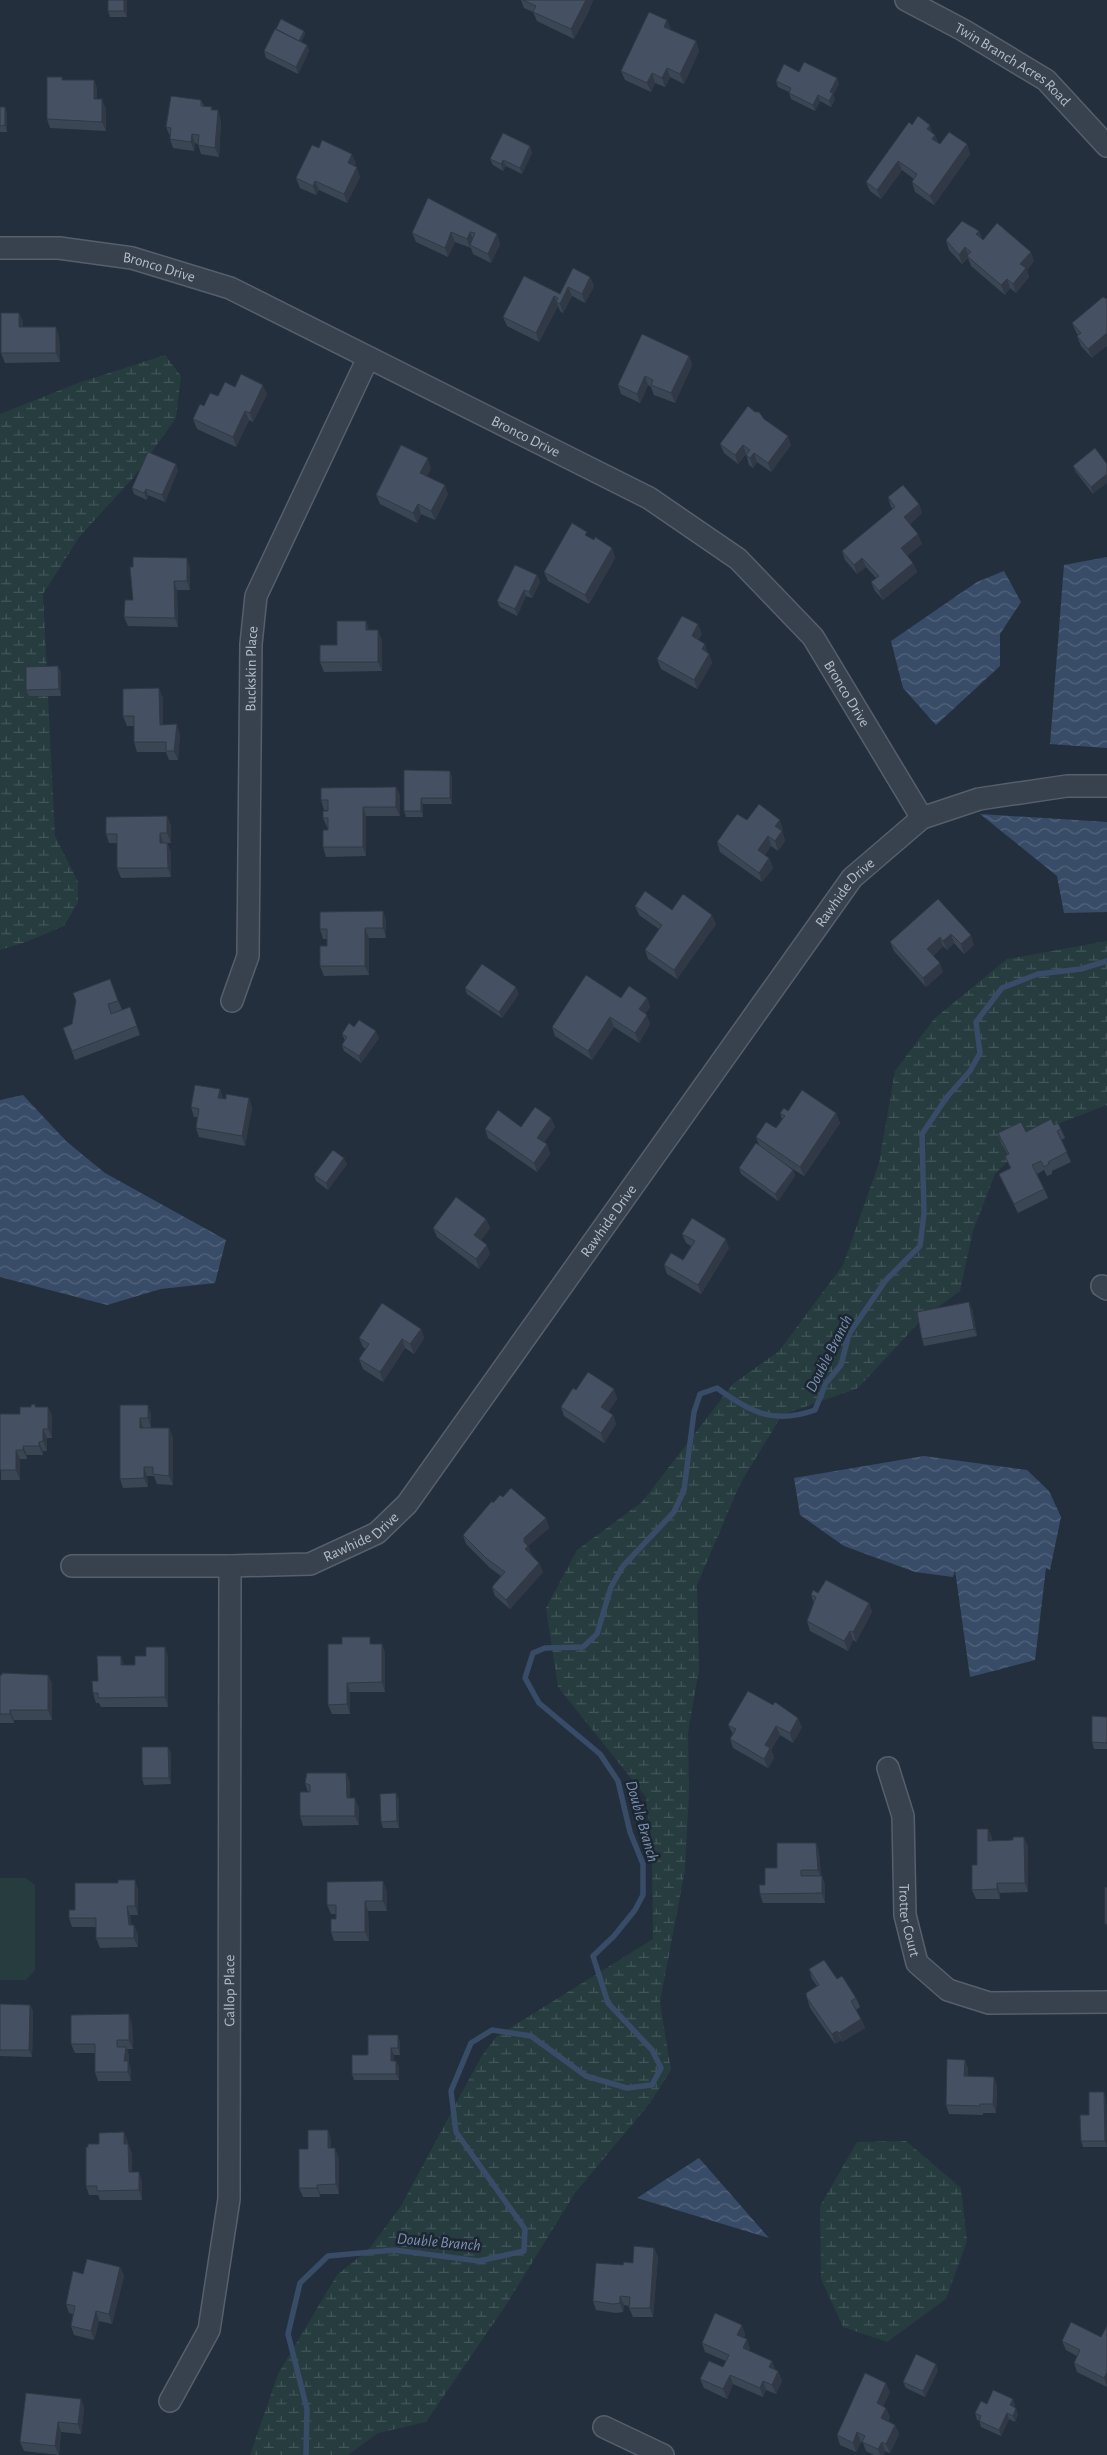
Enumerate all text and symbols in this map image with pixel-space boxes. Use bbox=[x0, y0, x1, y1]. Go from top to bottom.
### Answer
street label: Twin Branch Acres Road bbox=[952, 20, 1073, 109]
street label: Bronco Drive bbox=[122, 250, 197, 285]
street label: Bronco Drive bbox=[489, 413, 562, 460]
street label: Buckskin Place bbox=[243, 625, 261, 712]
street label: Bronco Drive bbox=[821, 658, 872, 730]
street label: Rawhide Drive bbox=[813, 855, 878, 930]
street label: Rawhide Drive bbox=[578, 1182, 639, 1260]
water label: Double Branch bbox=[803, 1312, 855, 1395]
street label: Rawhide Drive bbox=[321, 1509, 402, 1565]
water label: Double Branch bbox=[623, 1779, 661, 1864]
street label: Trotter Court bbox=[896, 1883, 922, 1959]
street label: Gallop Place bbox=[222, 1954, 237, 2026]
water label: Double Branch bbox=[396, 2230, 481, 2254]

